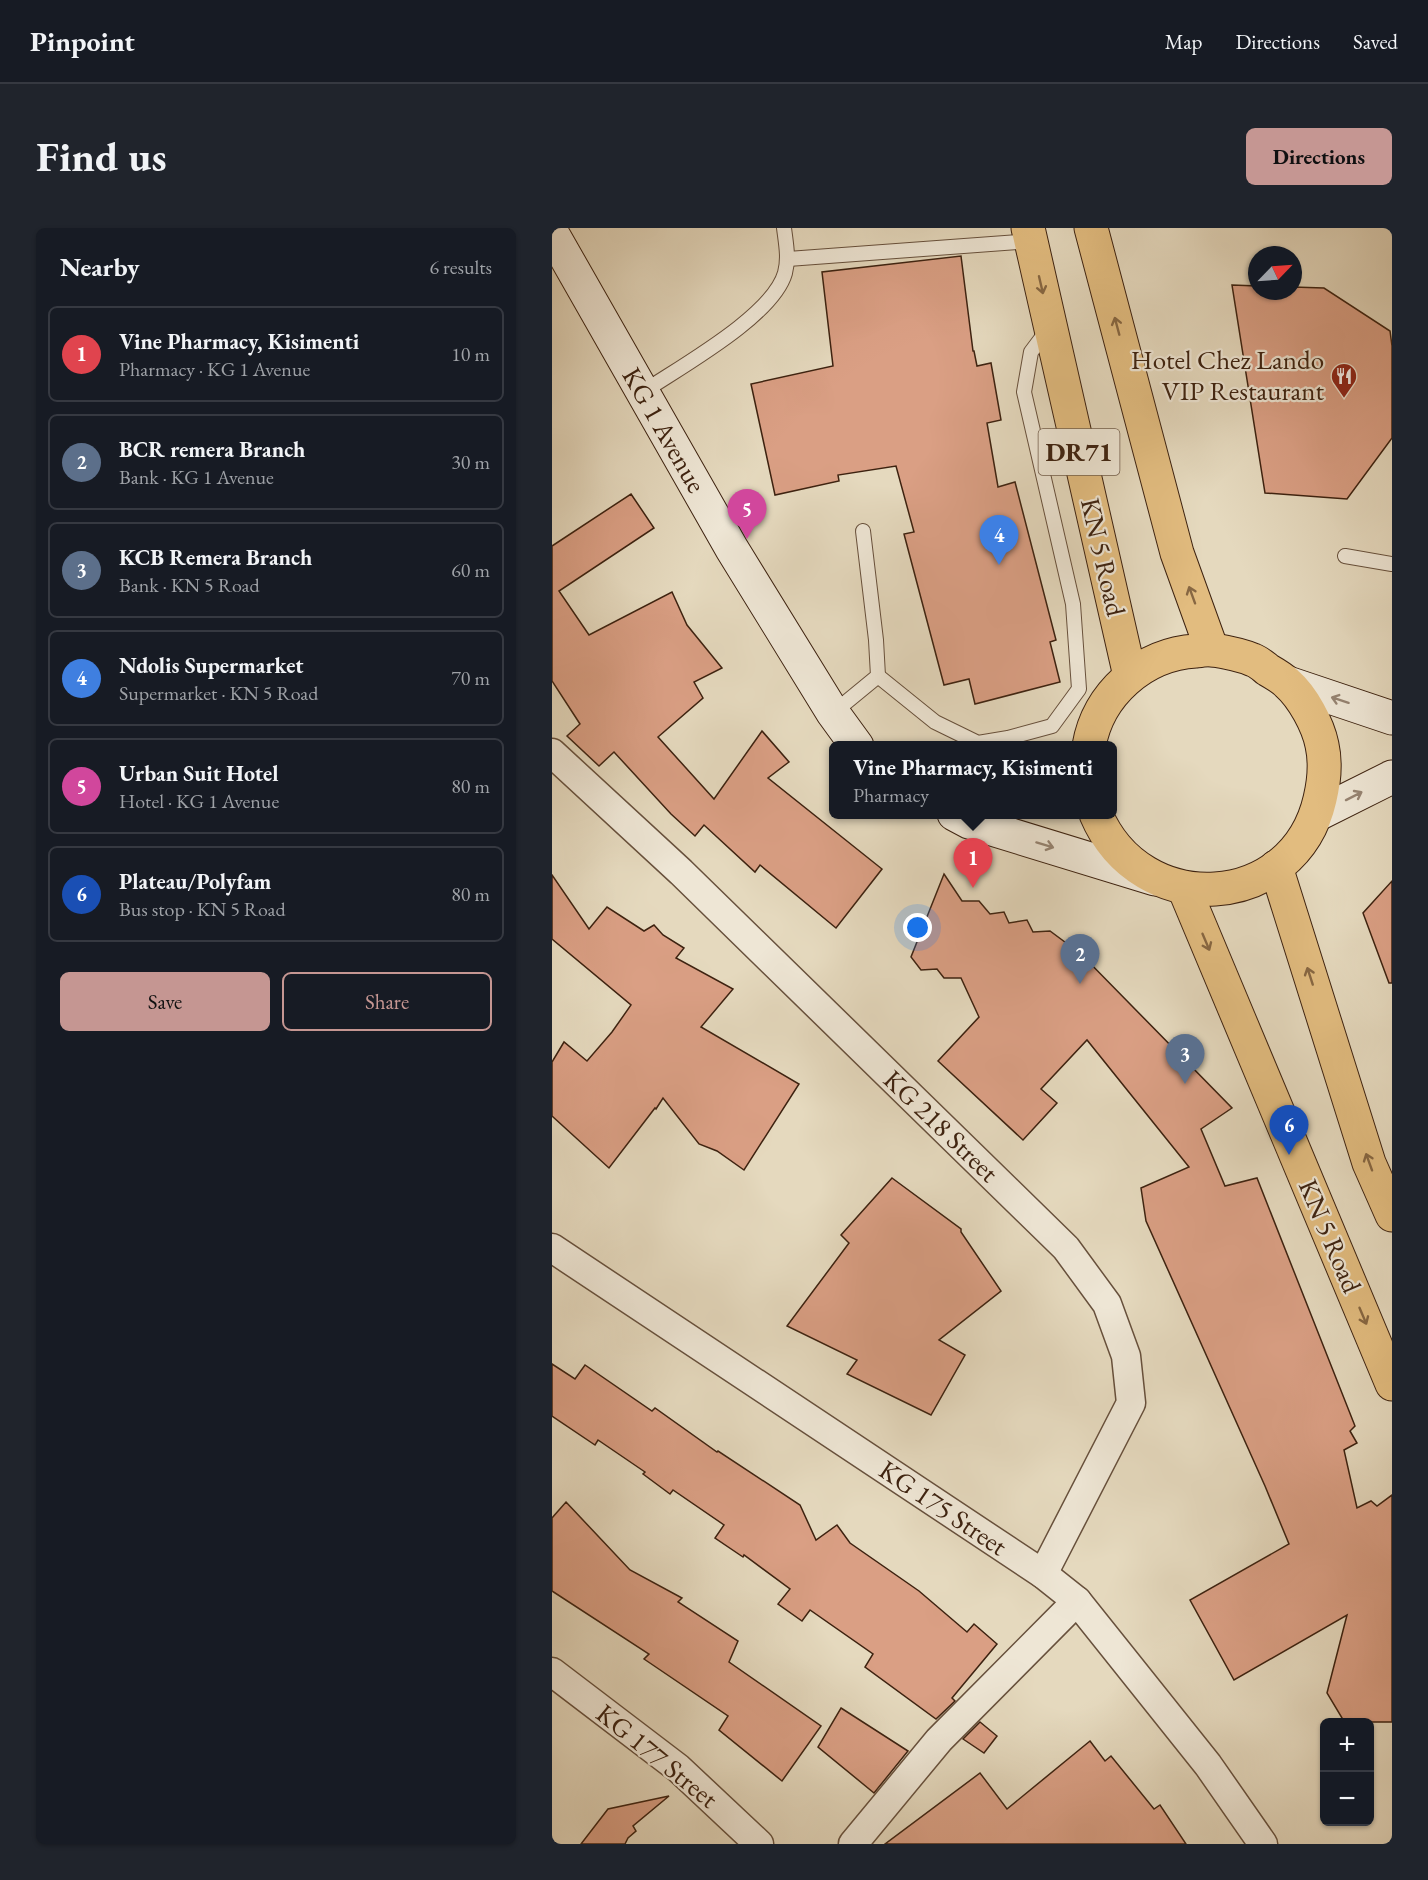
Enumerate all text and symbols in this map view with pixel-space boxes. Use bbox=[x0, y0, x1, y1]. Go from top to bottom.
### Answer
text: Pinpoint bbox=[30, 23, 135, 59]
text: Map bbox=[1165, 28, 1202, 55]
text: Directions bbox=[1235, 28, 1320, 55]
text: Saved bbox=[1353, 28, 1398, 55]
button: Directions bbox=[1246, 128, 1392, 185]
text: Find us bbox=[36, 129, 167, 184]
north arrow bbox=[1248, 246, 1302, 300]
text: Nearby bbox=[60, 250, 140, 284]
text: 6 results bbox=[429, 254, 492, 280]
one-way arrow bbox=[1035, 275, 1047, 294]
one-way arrow bbox=[1111, 317, 1122, 336]
text: Vine Pharmacy, Kisimenti bbox=[119, 327, 359, 356]
text: 1 bbox=[76, 341, 87, 367]
text: 10 m bbox=[451, 341, 490, 367]
place label: Hotel Chez Lando VIP Restaurant bbox=[1131, 342, 1325, 408]
text: Pharmacy · KG 1 Avenue bbox=[119, 356, 310, 382]
street label: KG 1 Avenue bbox=[614, 361, 714, 499]
restaurant icon: Hotel Chez Lando VIP Restaurant bbox=[1329, 361, 1359, 399]
road number: DR71 bbox=[1038, 429, 1120, 475]
text: BCR remera Branch bbox=[119, 435, 305, 464]
text: 2 bbox=[76, 449, 87, 475]
text: 30 m bbox=[451, 449, 490, 475]
text: Bank · KG 1 Avenue bbox=[119, 464, 274, 490]
pin: 5 bbox=[728, 490, 766, 539]
street label: KN 5 Road bbox=[1073, 494, 1134, 620]
pin: 4 bbox=[980, 516, 1018, 565]
text: KCB Remera Branch bbox=[119, 543, 312, 572]
text: 3 bbox=[76, 557, 87, 583]
text: 60 m bbox=[451, 557, 490, 583]
text: Bank · KN 5 Road bbox=[119, 572, 260, 598]
one-way arrow bbox=[1186, 586, 1197, 605]
text: Ndolis Supermarket bbox=[119, 651, 304, 680]
text: 4 bbox=[76, 665, 87, 691]
text: 70 m bbox=[451, 665, 490, 691]
text: Supermarket · KN 5 Road bbox=[119, 680, 318, 706]
one-way arrow bbox=[1331, 694, 1350, 705]
popup bbox=[829, 741, 1117, 819]
text: Vine Pharmacy, Kisimenti bbox=[853, 753, 1093, 782]
text: Urban Suit Hotel bbox=[119, 759, 279, 788]
text: 5 bbox=[76, 773, 87, 799]
text: 80 m bbox=[451, 773, 490, 799]
text: Pharmacy bbox=[853, 782, 929, 808]
text: Hotel · KG 1 Avenue bbox=[119, 788, 279, 814]
one-way arrow bbox=[1345, 790, 1363, 802]
pin: 1 bbox=[954, 838, 992, 888]
one-way arrow bbox=[1035, 840, 1054, 851]
text: Plateau/Polyfam bbox=[119, 867, 271, 896]
text: 6 bbox=[76, 881, 87, 907]
text: 80 m bbox=[451, 881, 490, 907]
text: Bus stop · KN 5 Road bbox=[119, 896, 286, 922]
your location bbox=[903, 913, 932, 942]
one-way arrow bbox=[1201, 933, 1212, 951]
pin: 2 bbox=[1060, 934, 1100, 984]
one-way arrow bbox=[1304, 967, 1315, 986]
button: Save bbox=[60, 972, 270, 1031]
button: Share bbox=[282, 972, 492, 1031]
pin: 3 bbox=[1166, 1034, 1204, 1084]
street label: KG 218 Street bbox=[876, 1062, 1007, 1190]
pin: 6 bbox=[1270, 1106, 1308, 1155]
one-way arrow bbox=[1363, 1153, 1374, 1171]
street label: KN 5 Road bbox=[1291, 1174, 1370, 1298]
one-way arrow bbox=[1358, 1306, 1369, 1324]
street label: KG 175 Street bbox=[873, 1452, 1014, 1564]
street label: KG 177 Street bbox=[589, 1696, 726, 1816]
map controls bbox=[1320, 1718, 1374, 1826]
button: + bbox=[1320, 1718, 1374, 1772]
button: − bbox=[1320, 1772, 1374, 1826]

